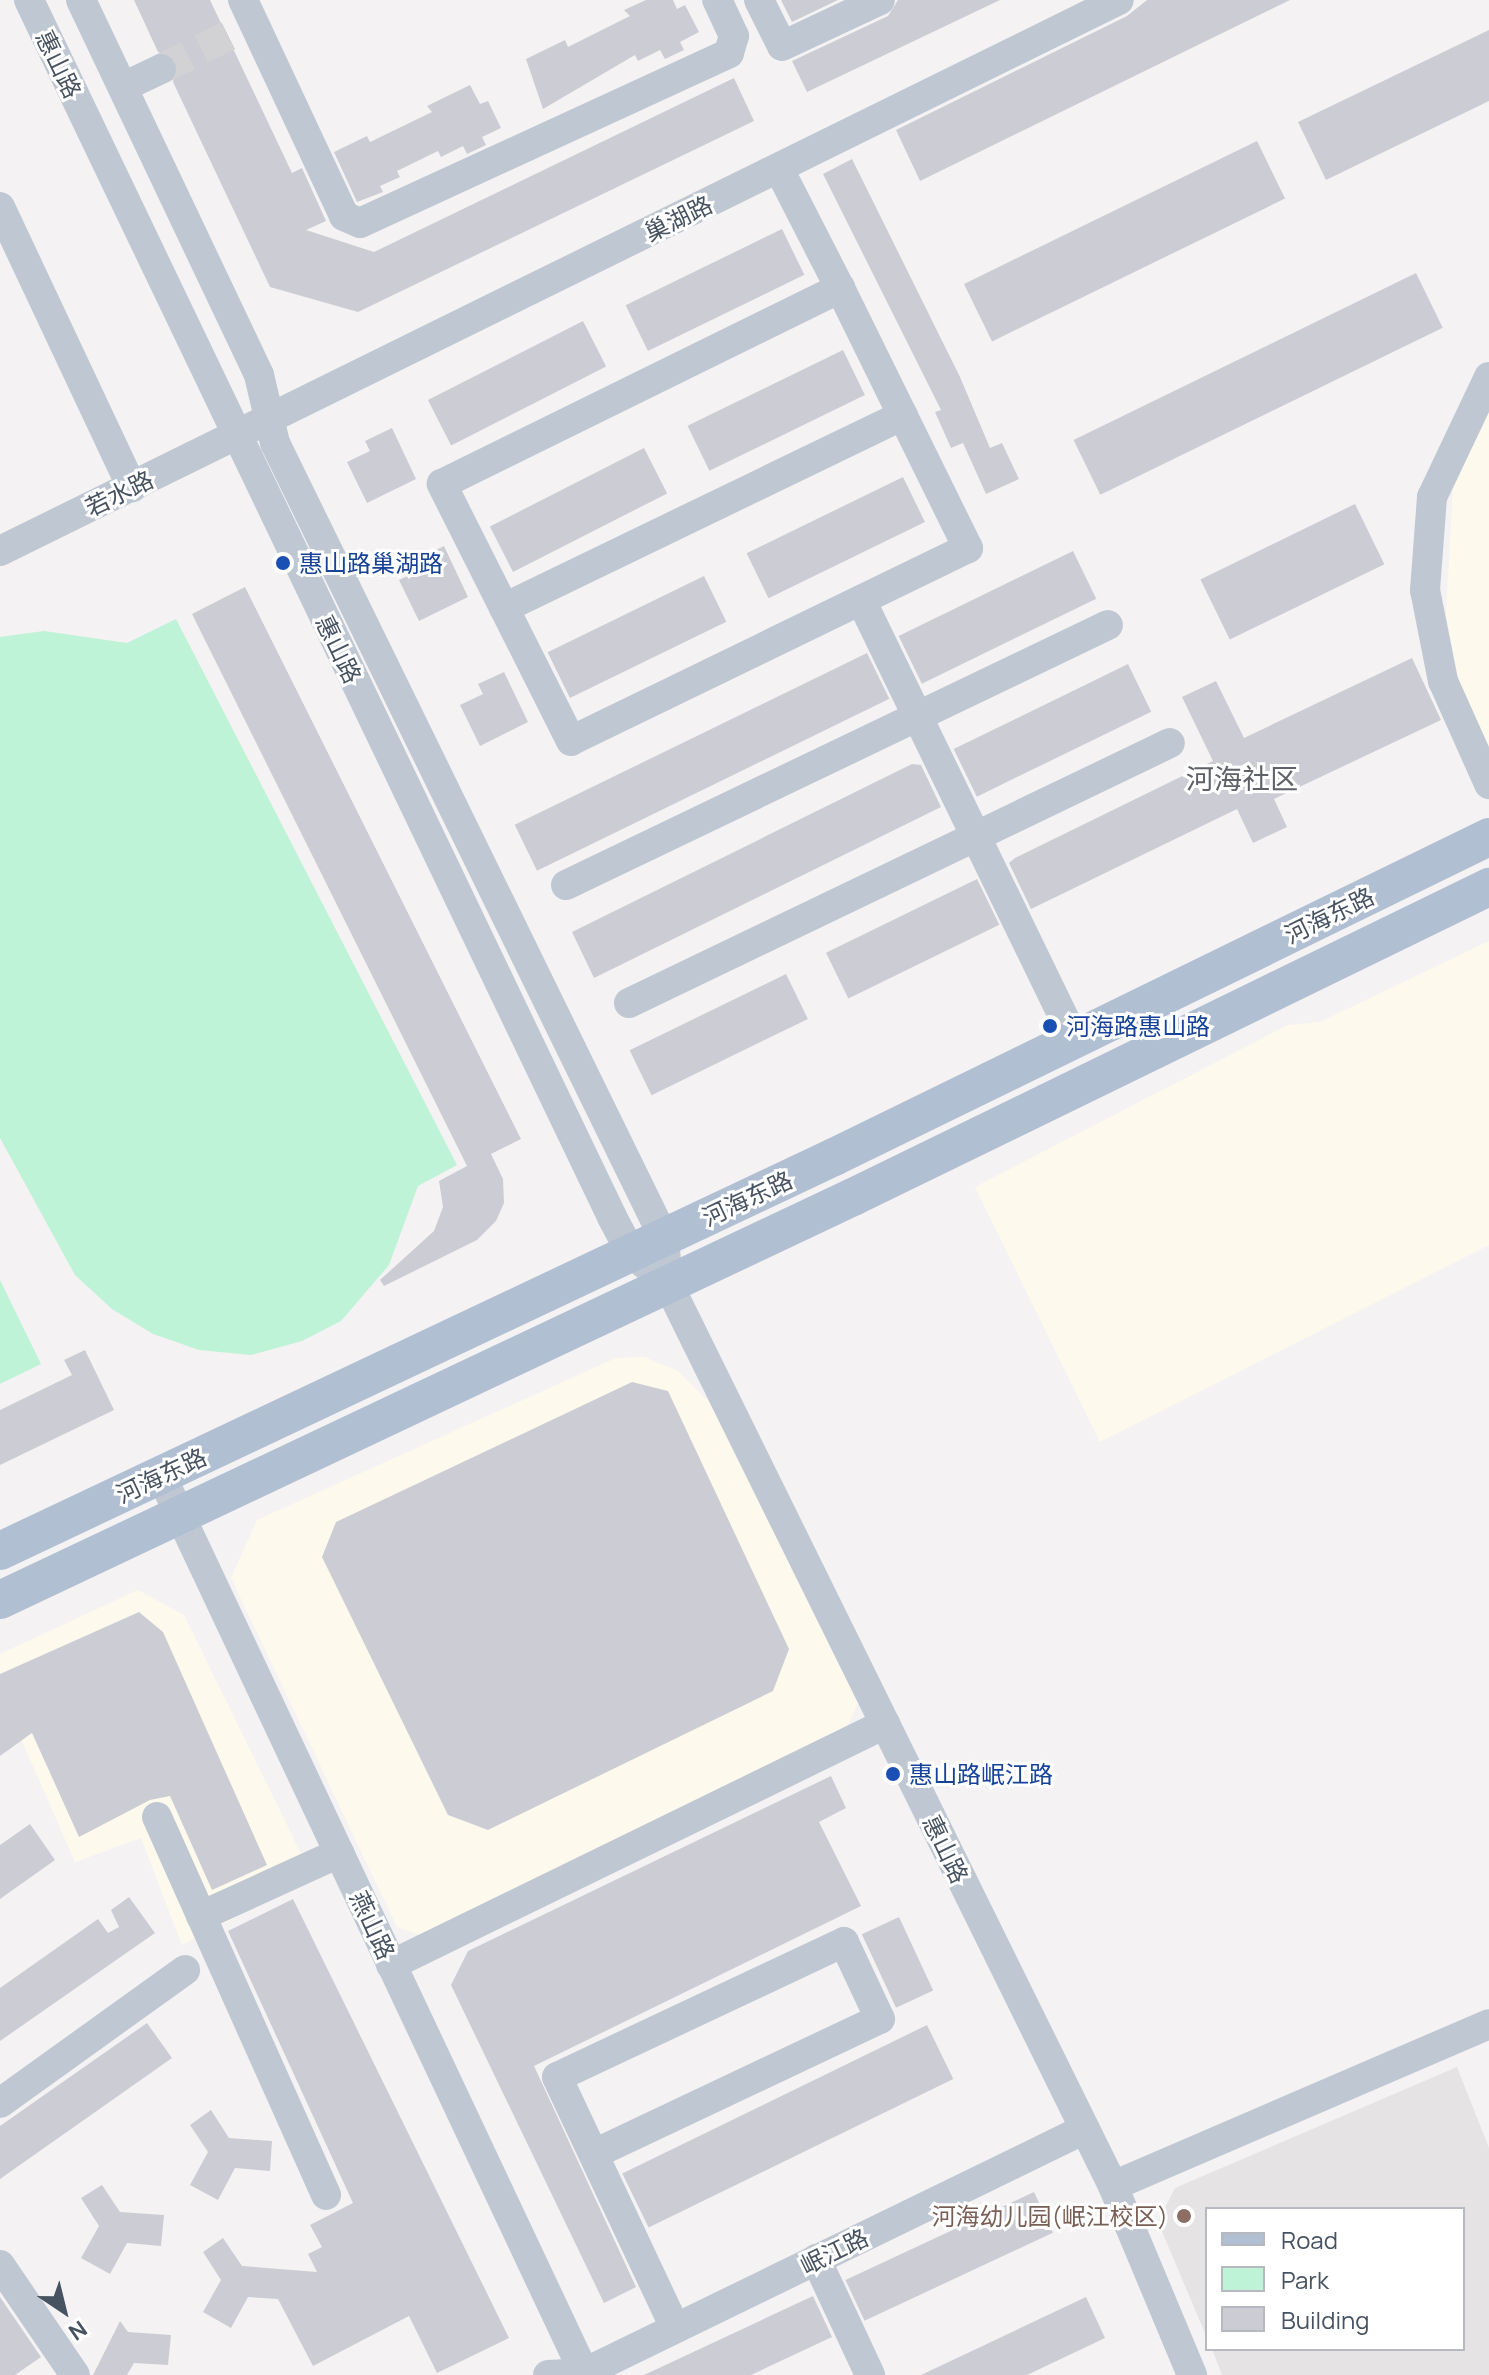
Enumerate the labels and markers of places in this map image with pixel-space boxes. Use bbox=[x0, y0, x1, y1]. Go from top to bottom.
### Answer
place label: 惠山路巢湖路 bbox=[299, 549, 443, 577]
marker: 惠山路巢湖路 bbox=[274, 554, 292, 572]
place label: 河海路惠山路 bbox=[1066, 1012, 1210, 1040]
marker: 河海路惠山路 bbox=[1041, 1017, 1059, 1035]
place label: 惠山路岷江路 bbox=[909, 1760, 1053, 1788]
marker: 惠山路岷江路 bbox=[884, 1765, 902, 1783]
place label: 河海幼儿园(岷江校区) bbox=[932, 2202, 1168, 2230]
marker: 河海幼儿园(岷江校区) bbox=[1175, 2207, 1193, 2225]

